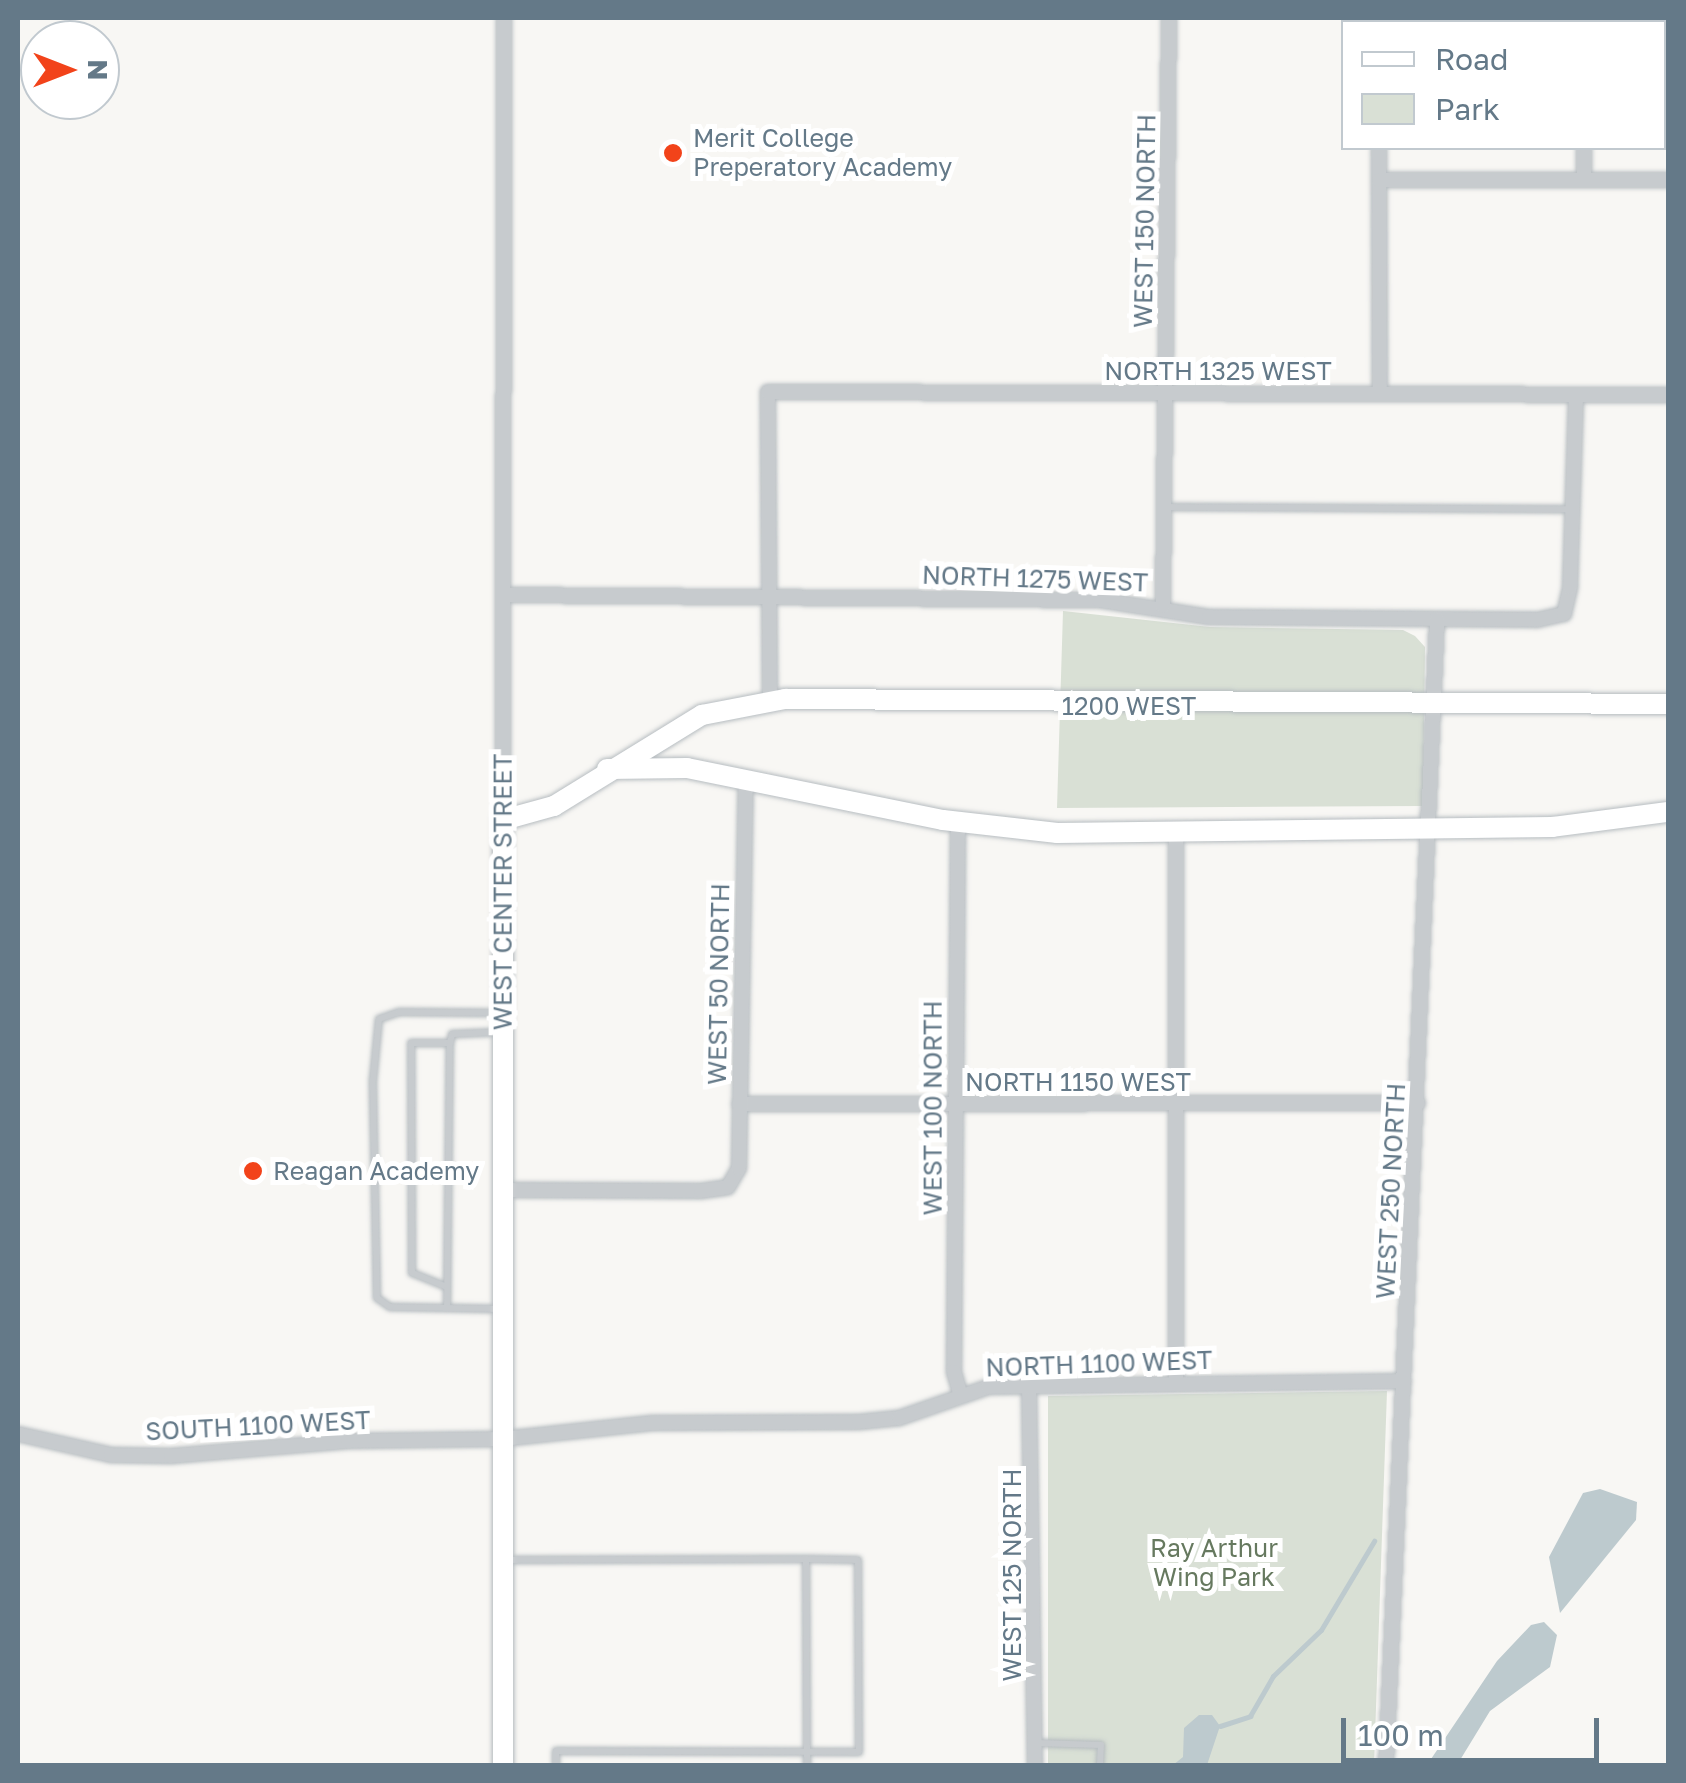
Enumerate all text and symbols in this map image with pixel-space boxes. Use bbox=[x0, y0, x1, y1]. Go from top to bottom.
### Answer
north arrow bbox=[20, 20, 120, 120]
legend bbox=[1341, 20, 1666, 150]
text: Road bbox=[1435, 41, 1509, 77]
text: N bbox=[82, 59, 115, 81]
text: Park bbox=[1435, 91, 1500, 127]
street label: WEST 150 NORTH bbox=[1128, 114, 1162, 328]
place label: Merit College Preperatory Academy bbox=[693, 124, 952, 183]
marker: Merit College Preperatory Academy bbox=[662, 142, 684, 164]
street label: NORTH 1325 WEST bbox=[1104, 356, 1332, 386]
street label: NORTH 1275 WEST bbox=[921, 560, 1149, 598]
street label: 1200 WEST bbox=[1062, 691, 1196, 721]
street label: WEST CENTER STREET bbox=[488, 754, 518, 1030]
street label: WEST 50 NORTH bbox=[702, 883, 736, 1085]
street label: WEST 100 NORTH bbox=[918, 1001, 948, 1215]
street label: NORTH 1150 WEST bbox=[965, 1067, 1191, 1097]
street label: WEST 250 NORTH bbox=[1370, 1082, 1412, 1300]
place label: Reagan Academy bbox=[273, 1156, 479, 1186]
marker: Reagan Academy bbox=[242, 1160, 264, 1182]
street label: NORTH 1100 WEST bbox=[985, 1345, 1213, 1383]
street label: SOUTH 1100 WEST bbox=[145, 1405, 371, 1447]
street label: WEST 125 NORTH bbox=[997, 1469, 1027, 1681]
park label: Ray Arthur Wing Park bbox=[1150, 1534, 1278, 1593]
scale bar bbox=[1346, 1698, 1604, 1760]
text: 100 m bbox=[1358, 1717, 1444, 1753]

